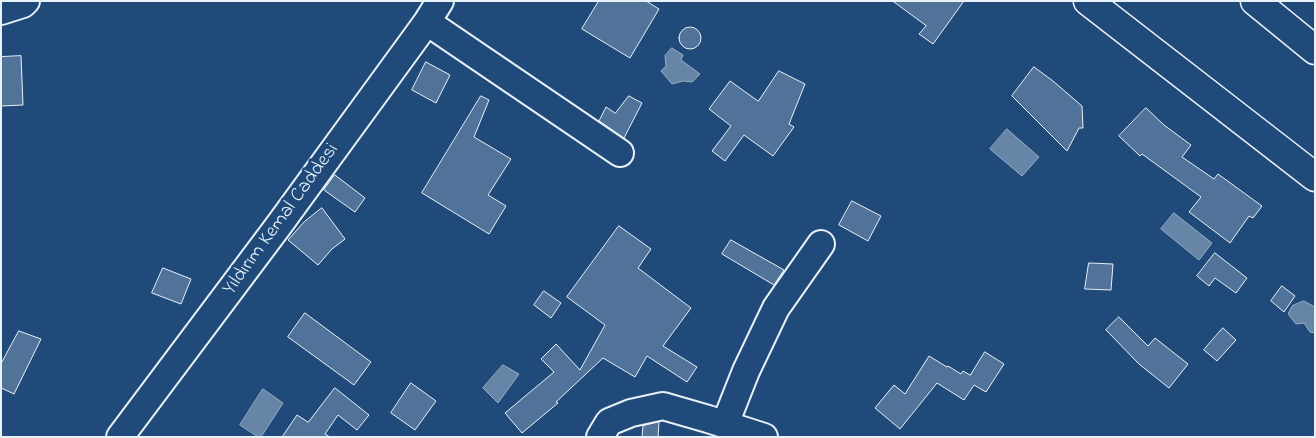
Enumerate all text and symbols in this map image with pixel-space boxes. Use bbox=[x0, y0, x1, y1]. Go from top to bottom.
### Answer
street label: Yıldırım Kemal Caddesi bbox=[219, 139, 345, 301]

